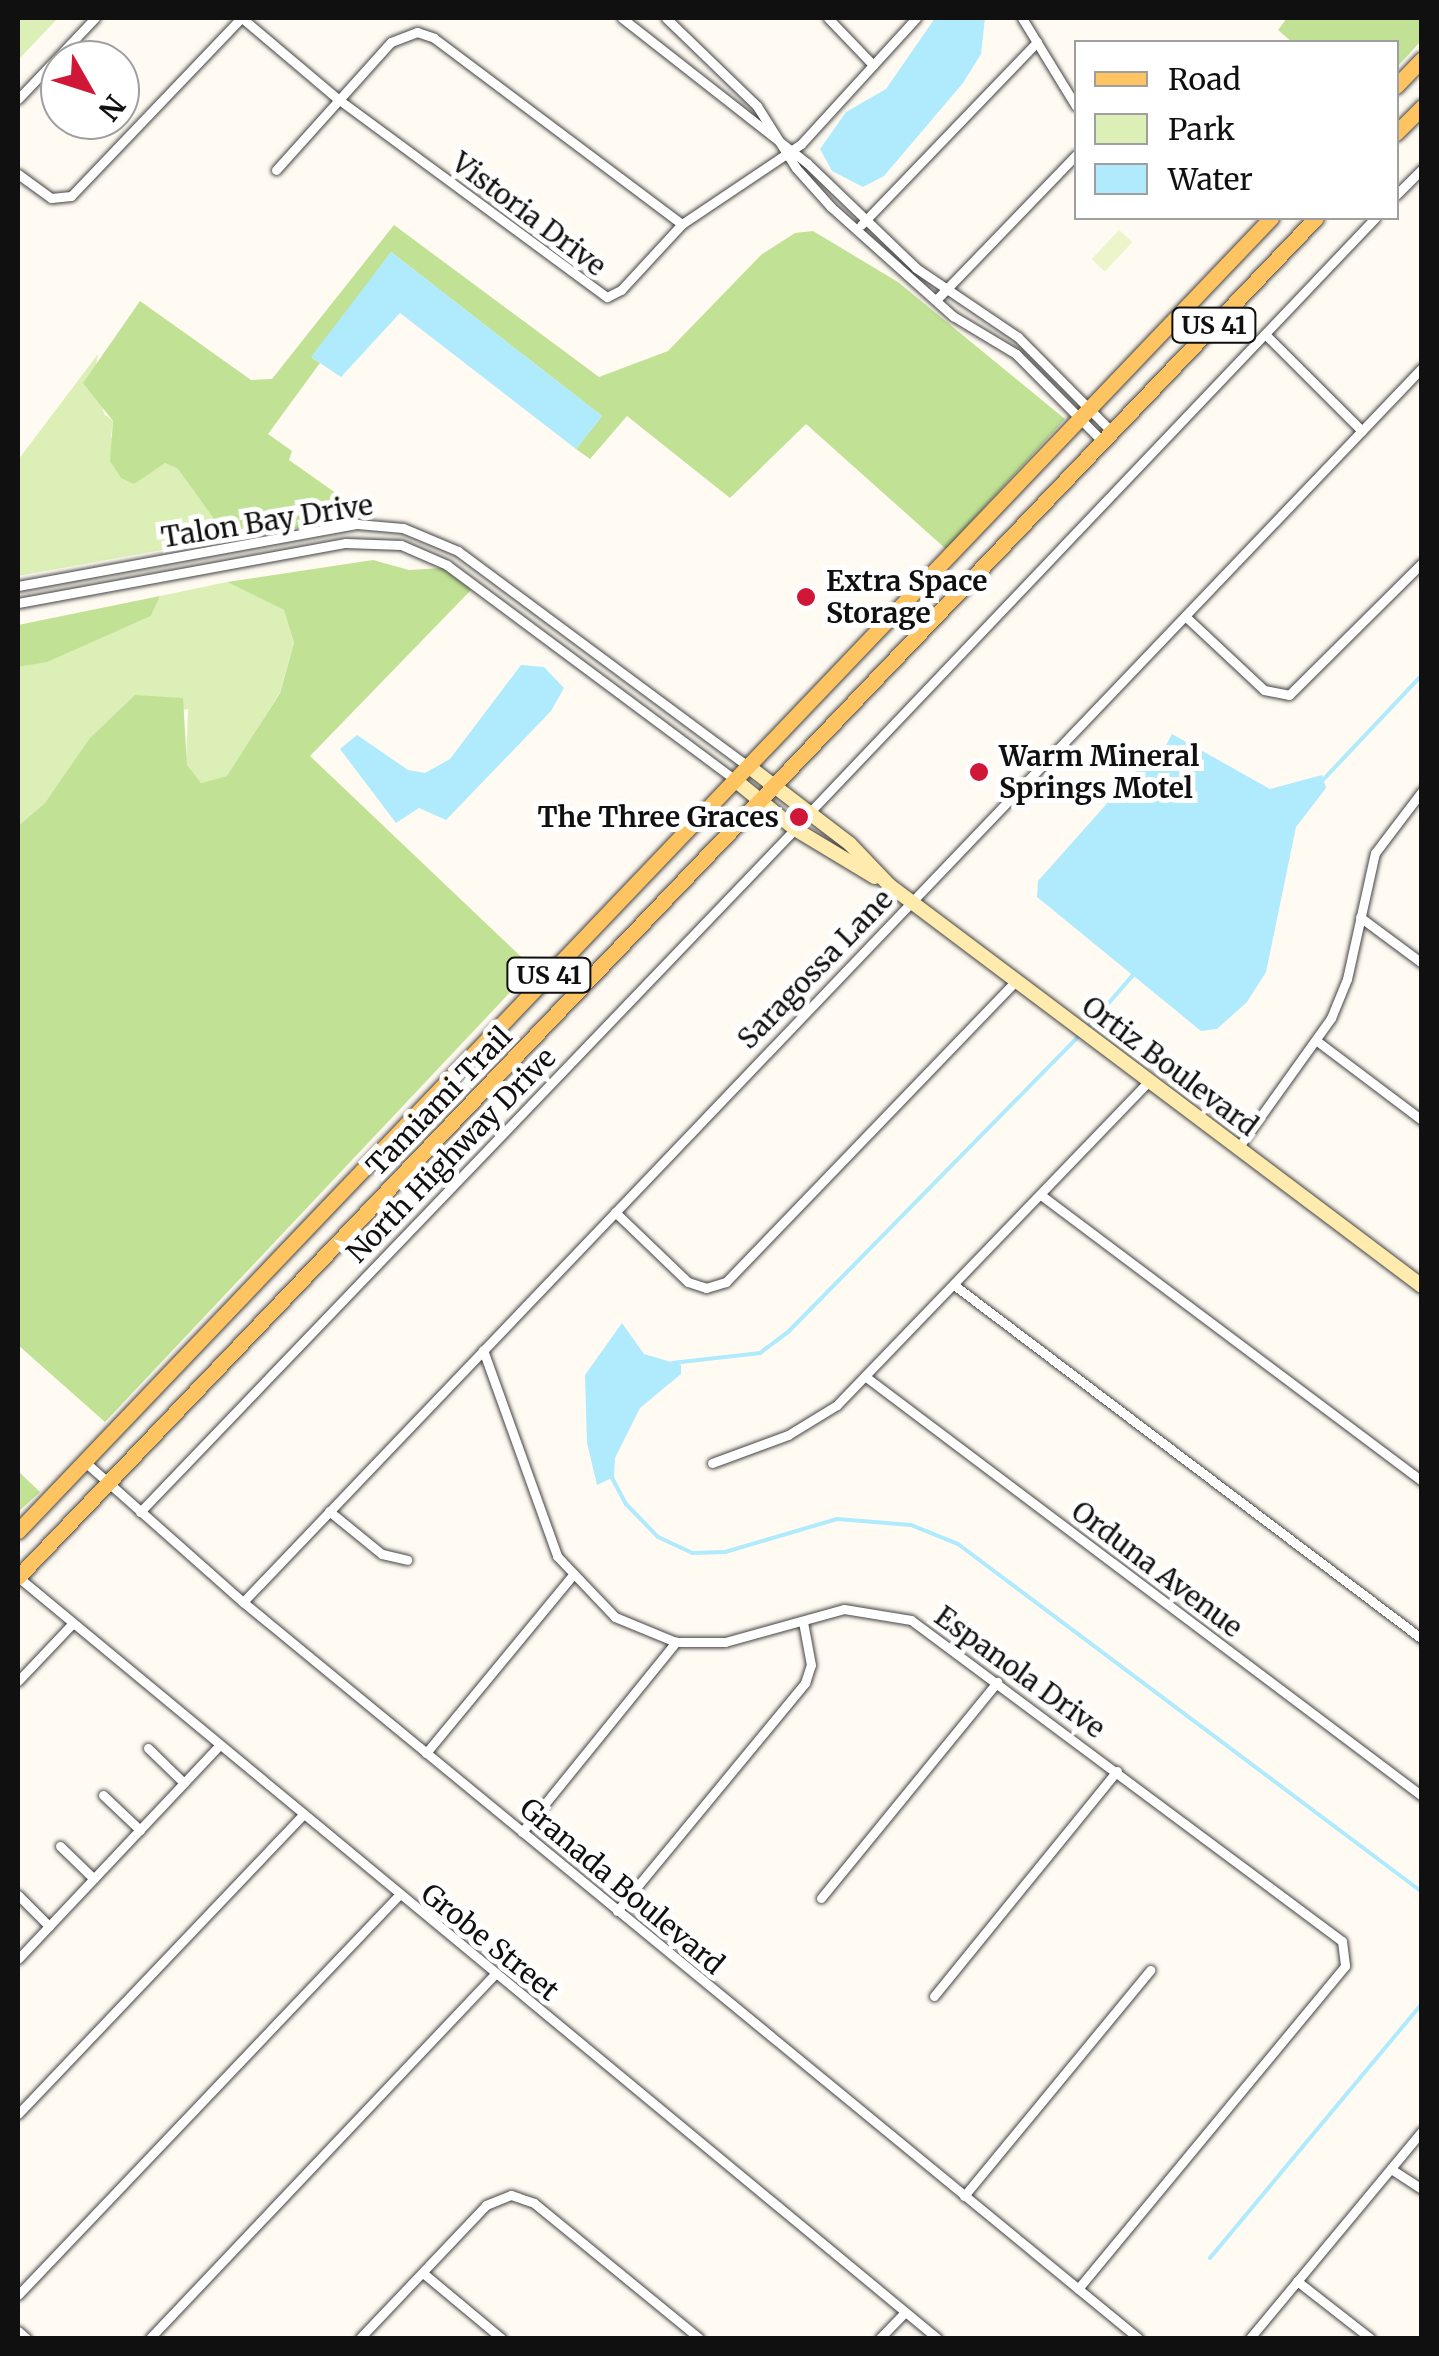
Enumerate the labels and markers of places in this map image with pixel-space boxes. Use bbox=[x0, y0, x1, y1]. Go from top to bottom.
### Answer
place label: Extra Space Storage bbox=[826, 564, 987, 630]
marker: Extra Space Storage bbox=[795, 586, 817, 608]
place label: Warm Mineral Springs Motel bbox=[999, 739, 1199, 805]
marker: Warm Mineral Springs Motel bbox=[968, 761, 990, 783]
place label: The Three Graces bbox=[538, 800, 779, 834]
marker: The Three Graces bbox=[788, 806, 810, 828]

